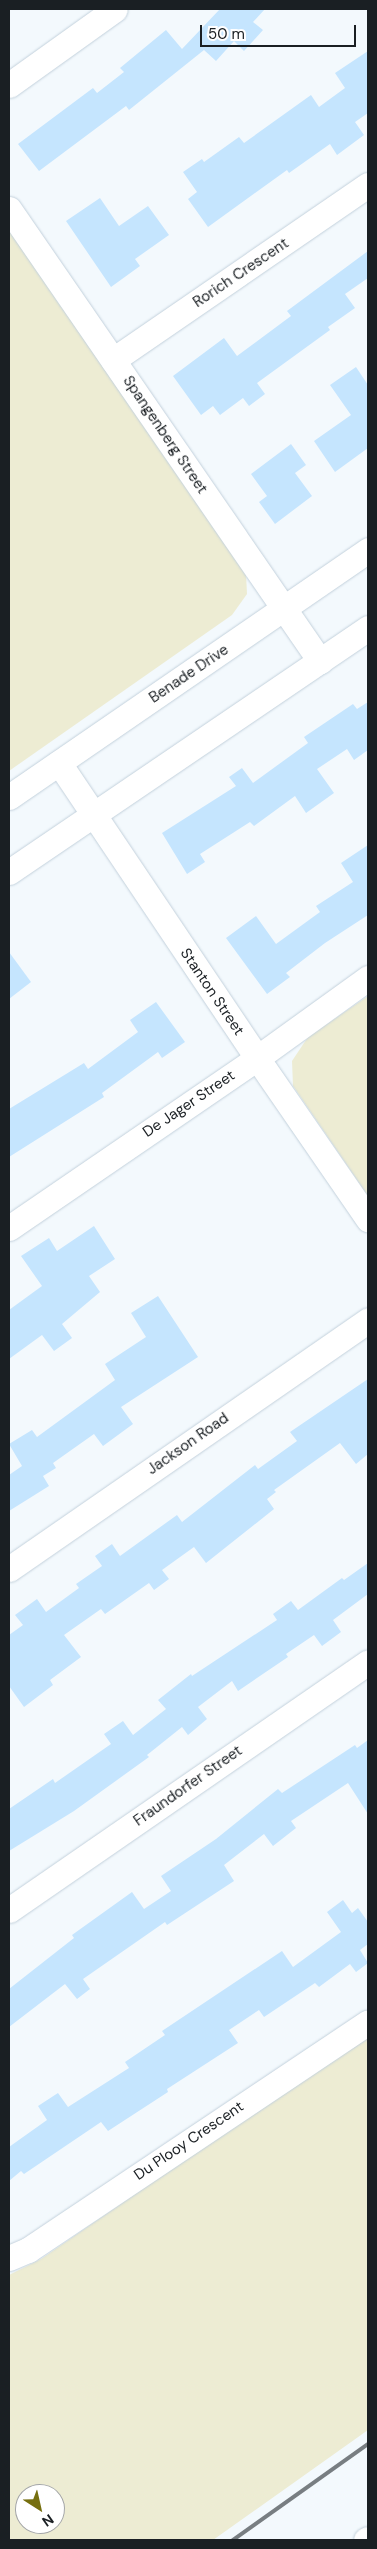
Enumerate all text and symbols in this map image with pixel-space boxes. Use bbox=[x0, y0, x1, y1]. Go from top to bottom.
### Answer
scale bar bbox=[202, 15, 358, 47]
text: 50 m bbox=[208, 24, 245, 44]
street label: Rorich Crescent bbox=[190, 234, 292, 312]
street label: Spangenberg Street bbox=[119, 373, 211, 497]
street label: Benade Drive bbox=[146, 641, 232, 707]
street label: Stanton Street bbox=[176, 945, 248, 1039]
street label: De Jager Street bbox=[140, 1067, 238, 1141]
street label: Jackson Road bbox=[144, 1409, 232, 1479]
street label: Fraundorfer Street bbox=[130, 1742, 246, 1830]
street label: Du Plooy Crescent bbox=[131, 2098, 247, 2184]
north arrow bbox=[15, 2484, 65, 2534]
text: N bbox=[39, 2510, 57, 2531]

